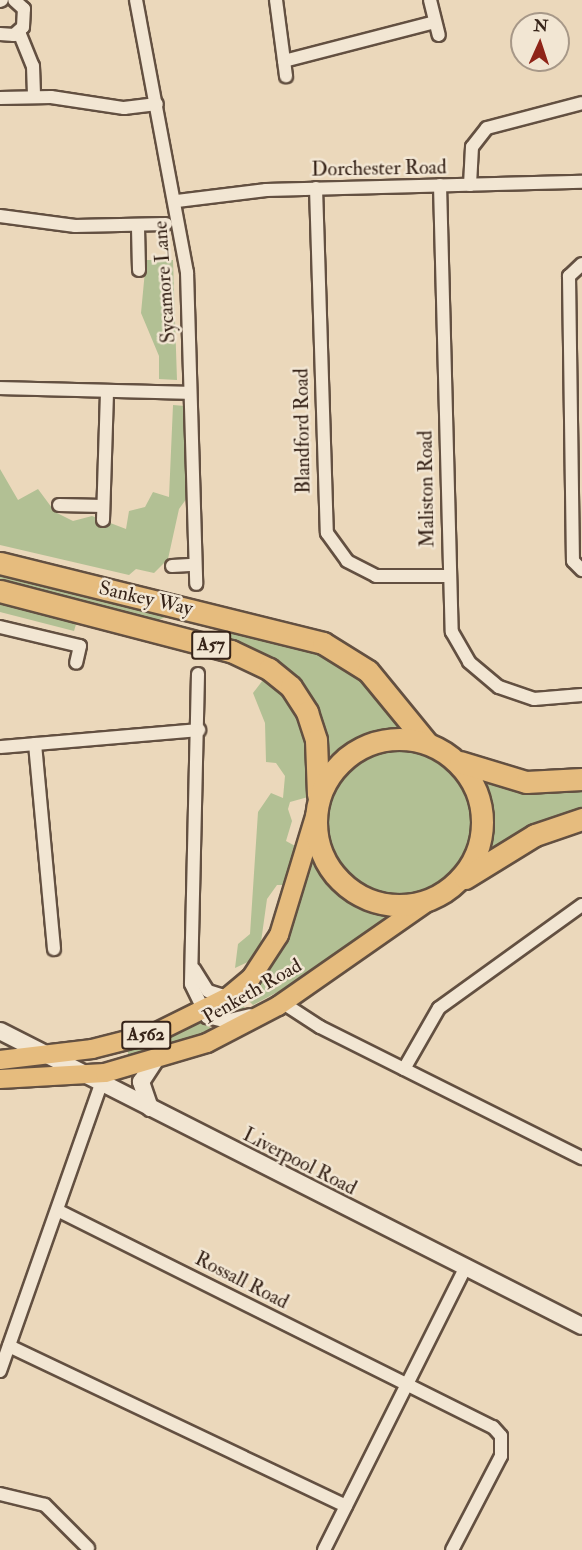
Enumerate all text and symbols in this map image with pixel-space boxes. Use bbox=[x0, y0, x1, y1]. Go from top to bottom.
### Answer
north arrow bbox=[510, 12, 570, 72]
text: N bbox=[533, 16, 549, 36]
street label: Dorchester Road bbox=[311, 155, 447, 181]
street label: Sycamore Lane bbox=[148, 220, 180, 344]
street label: Blandford Road bbox=[289, 368, 315, 494]
street label: Maliston Road bbox=[413, 430, 439, 548]
street label: Sankey Way bbox=[97, 576, 195, 620]
road number: A57 bbox=[190, 630, 232, 660]
street label: Penketh Road bbox=[198, 953, 306, 1029]
road number: A562 bbox=[120, 1020, 172, 1050]
street label: Liverpool Road bbox=[239, 1122, 361, 1200]
street label: Rossall Road bbox=[191, 1246, 293, 1314]

